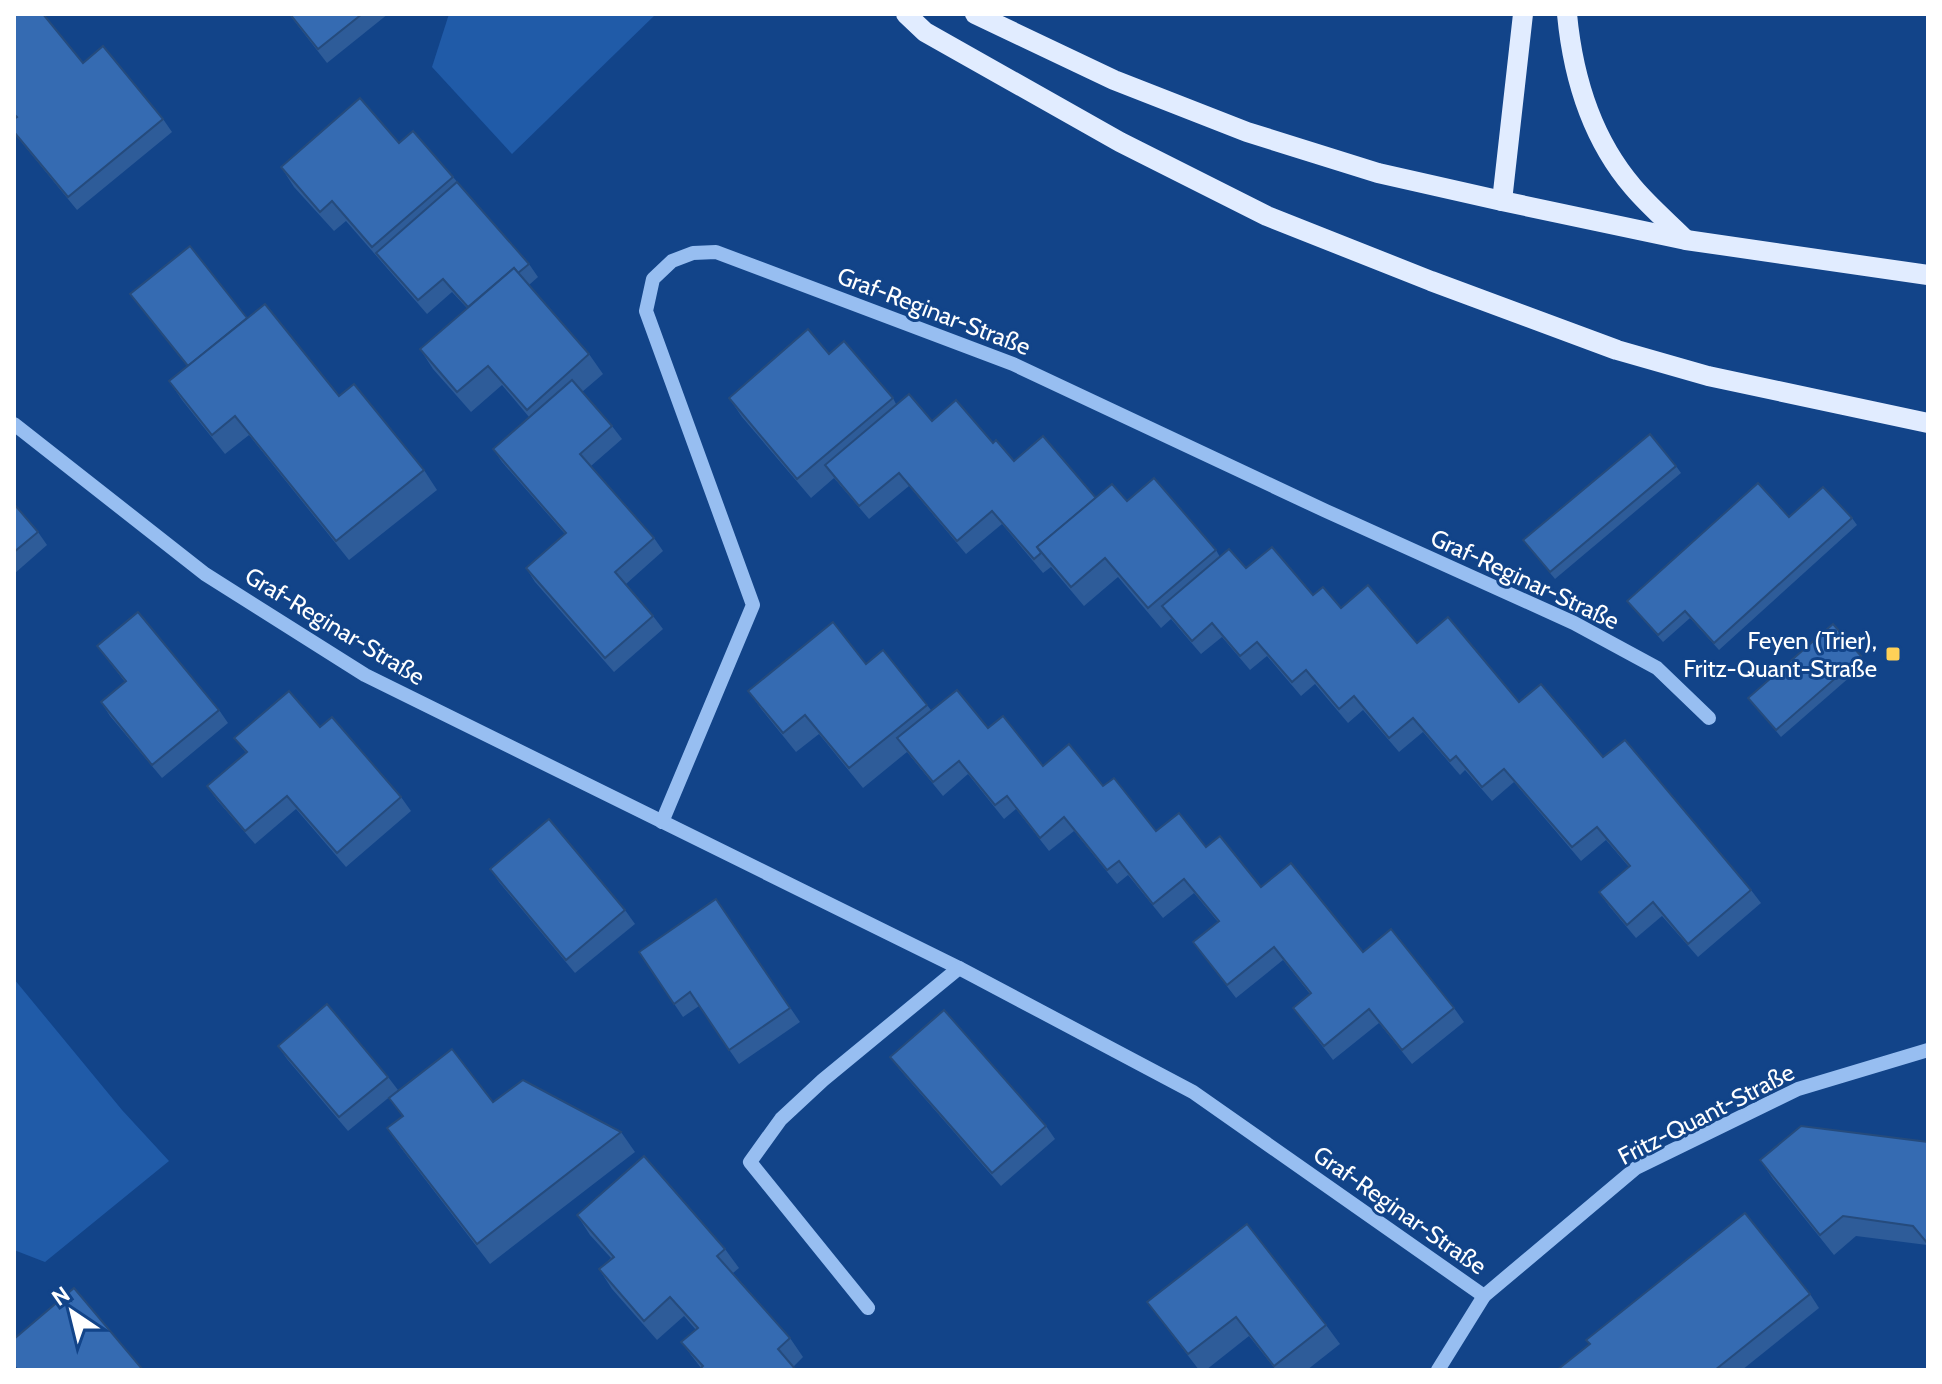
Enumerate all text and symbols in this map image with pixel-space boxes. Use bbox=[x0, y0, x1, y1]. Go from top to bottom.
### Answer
street label: Graf-Reginar-Straße bbox=[833, 261, 1035, 361]
street label: Graf-Reginar-Straße bbox=[1426, 523, 1624, 635]
street label: Graf-Reginar-Straße bbox=[240, 561, 430, 691]
place label: Feyen (Trier), Fritz-Quant-Straße bbox=[1683, 626, 1877, 683]
marker: Feyen (Trier), Fritz-Quant-Straße bbox=[1884, 645, 1902, 663]
street label: Fritz-Quant-Straße bbox=[1613, 1057, 1799, 1171]
street label: Graf-Reginar-Straße bbox=[1308, 1139, 1492, 1281]
north arrow bbox=[32, 1272, 112, 1352]
text: N bbox=[47, 1281, 75, 1312]

